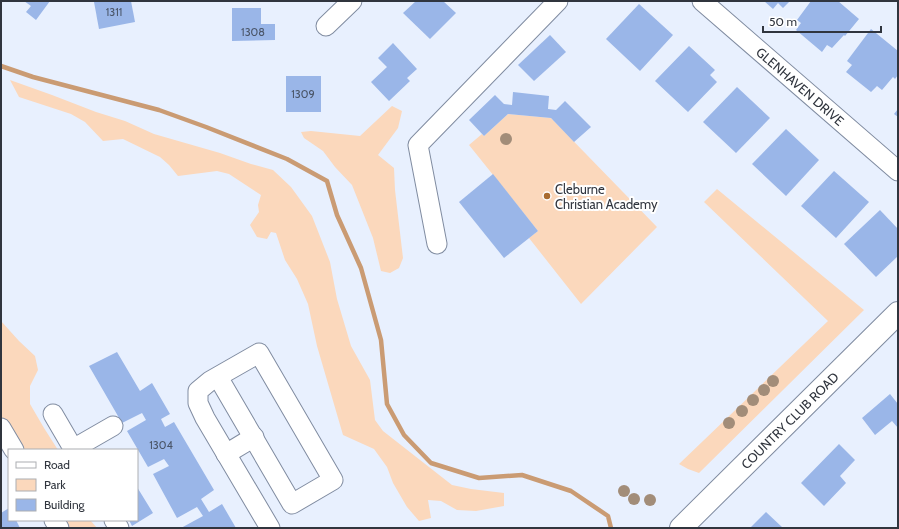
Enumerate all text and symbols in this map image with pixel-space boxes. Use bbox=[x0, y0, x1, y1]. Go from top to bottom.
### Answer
house number: 1311 bbox=[106, 5, 122, 19]
scale bar bbox=[763, 8, 881, 34]
text: 50 m bbox=[769, 14, 797, 29]
house number: 1308 bbox=[241, 25, 265, 39]
street label: GLENHAVEN DRIVE bbox=[753, 44, 847, 129]
house number: 1309 bbox=[291, 87, 315, 101]
place label: Cleburne Christian Academy bbox=[555, 181, 658, 212]
marker: Cleburne Christian Academy bbox=[542, 191, 552, 201]
street label: COUNTRY CLUB ROAD bbox=[738, 369, 842, 472]
house number: 1304 bbox=[149, 438, 173, 452]
legend bbox=[8, 449, 138, 521]
text: Road bbox=[44, 457, 70, 472]
text: Park bbox=[44, 477, 66, 492]
text: Building bbox=[44, 497, 86, 512]

